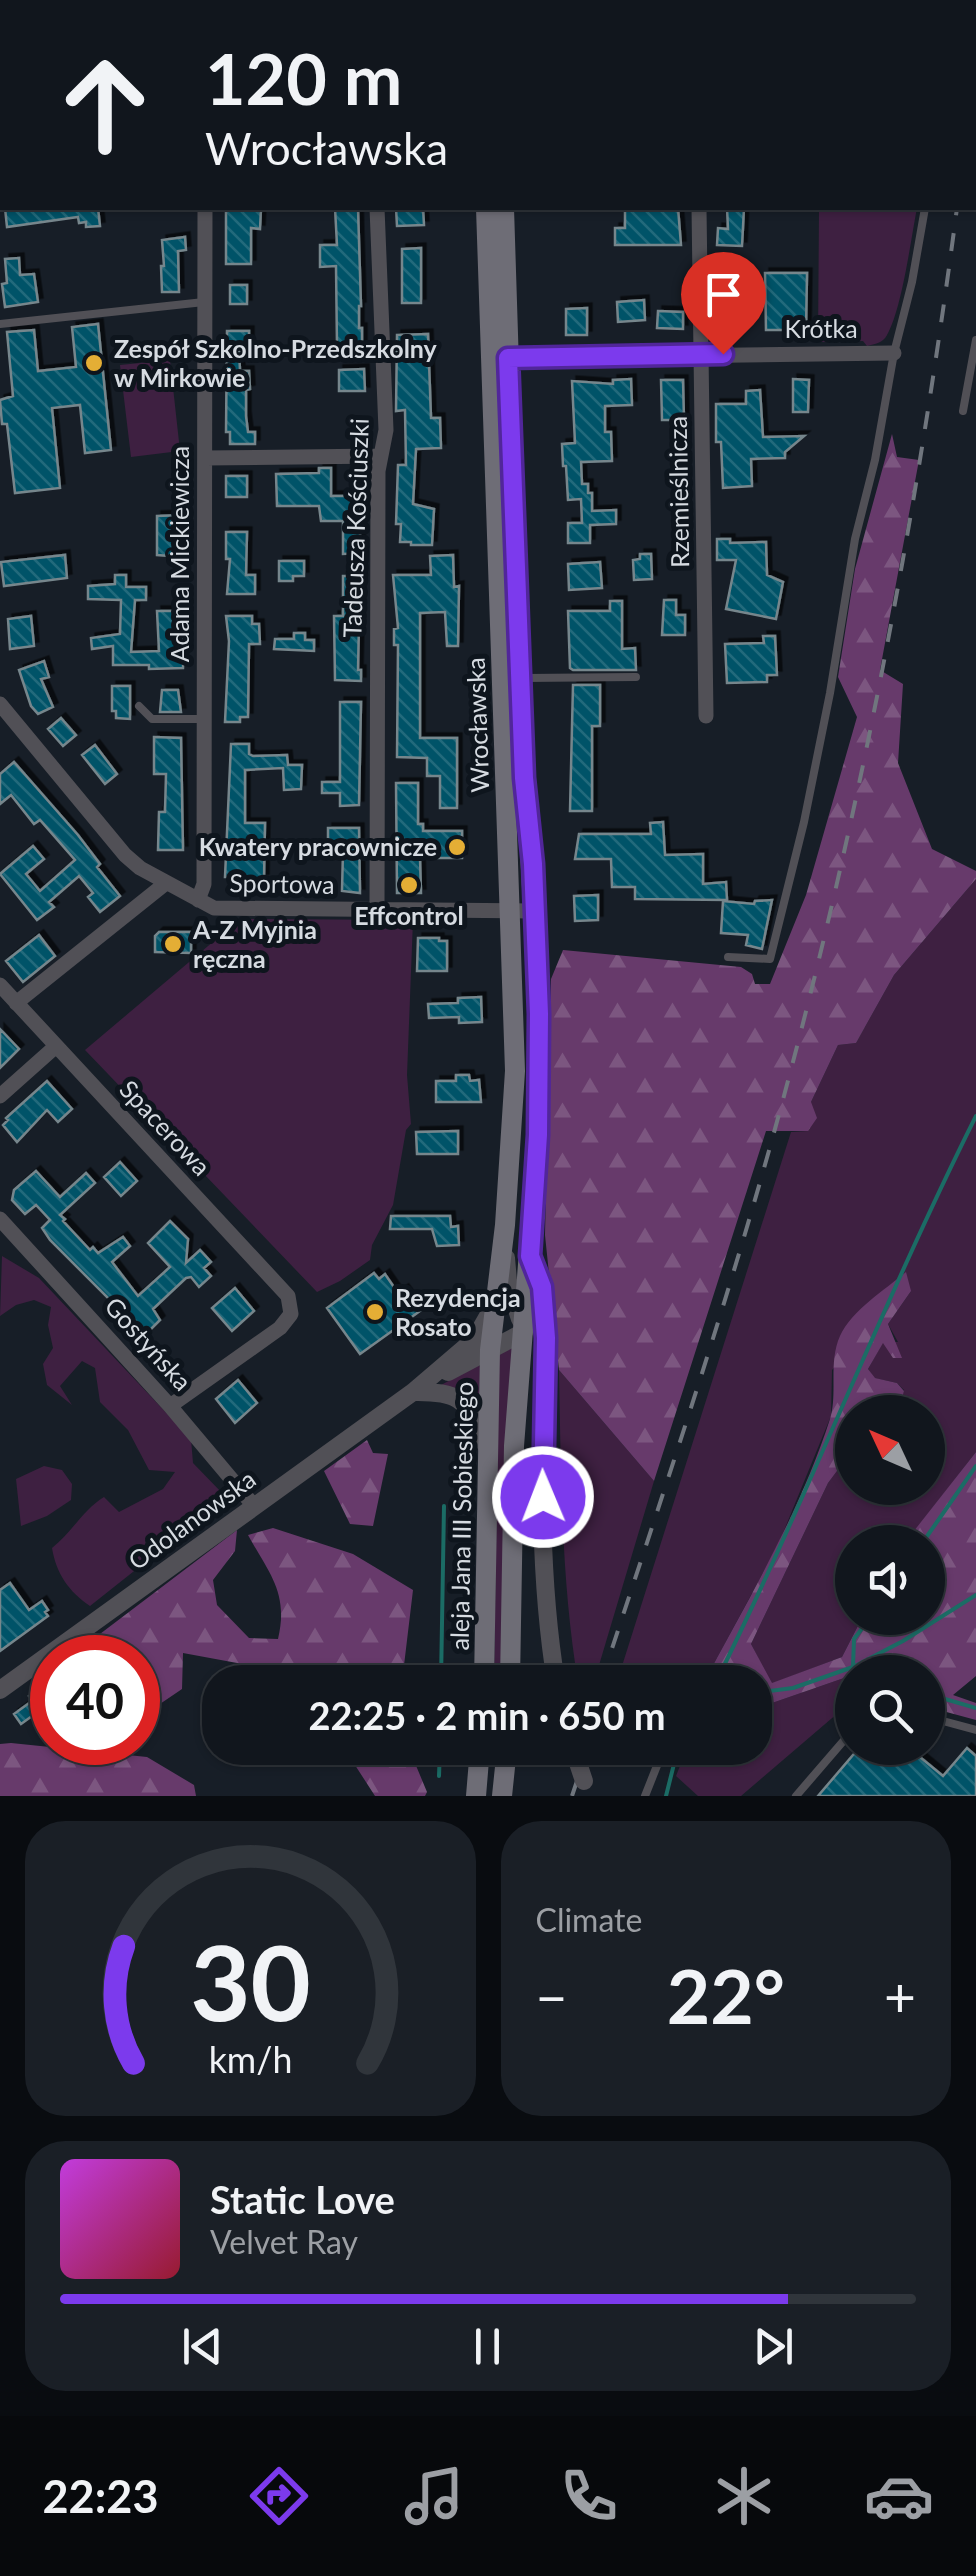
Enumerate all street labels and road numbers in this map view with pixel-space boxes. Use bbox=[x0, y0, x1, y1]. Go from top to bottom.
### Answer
street label: Krótka bbox=[784, 313, 858, 343]
street label: Rzemieślnicza bbox=[662, 416, 694, 568]
street label: Tadeusza Kościuszki bbox=[336, 418, 374, 638]
street label: Adama Mickiewicza bbox=[164, 446, 194, 662]
street label: Wrocławska bbox=[460, 657, 494, 793]
street label: Sportowa bbox=[229, 867, 335, 899]
street label: Spacerowa bbox=[114, 1074, 217, 1181]
street label: Gostyńska bbox=[99, 1291, 198, 1396]
street label: aleja Jana III Sobieskiego bbox=[444, 1381, 478, 1651]
street label: Odolanowska bbox=[122, 1463, 261, 1575]

